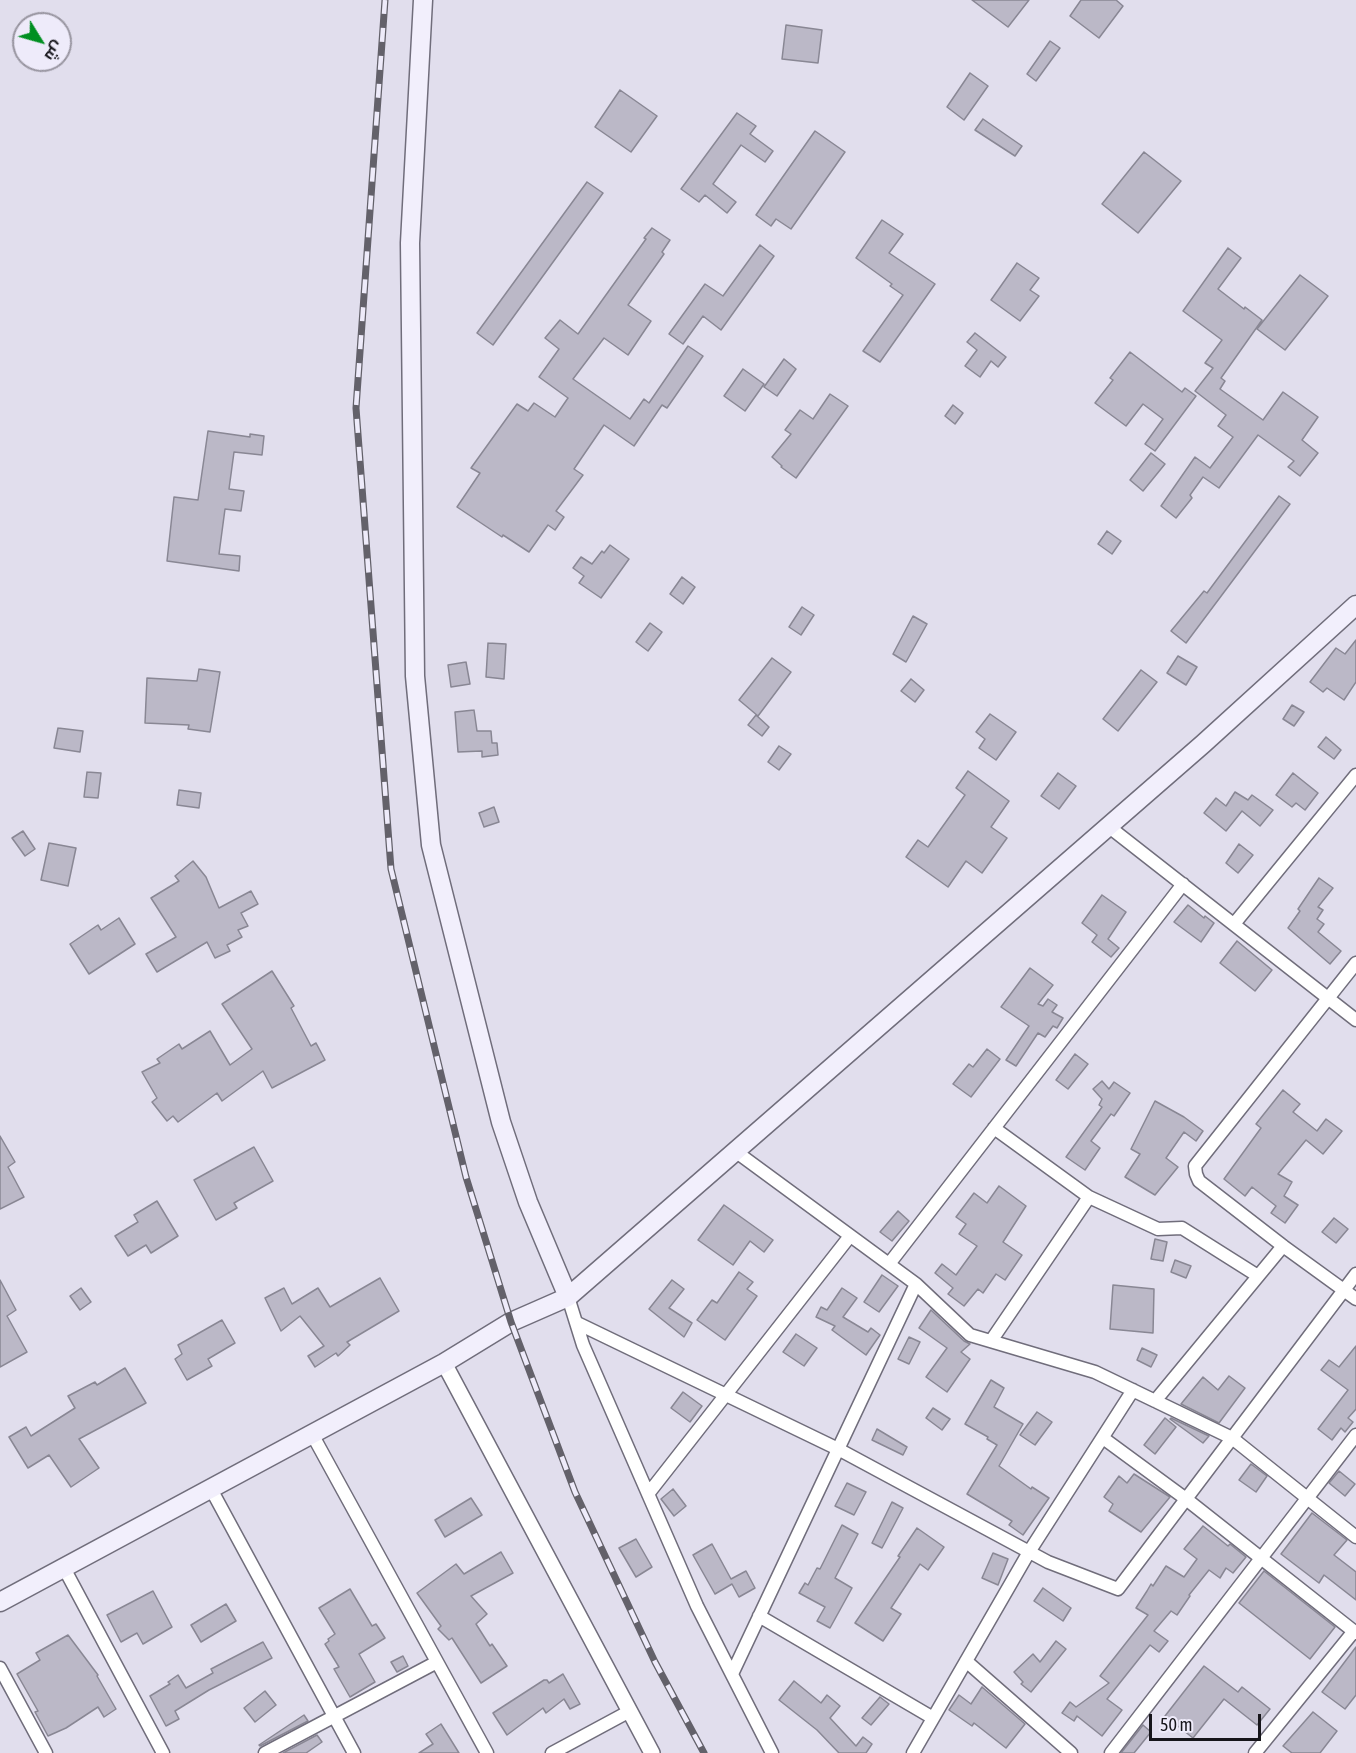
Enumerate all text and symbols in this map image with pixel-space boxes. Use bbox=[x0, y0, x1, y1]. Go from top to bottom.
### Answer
north arrow bbox=[12, 12, 72, 72]
text: ش bbox=[41, 38, 68, 65]
scale bar bbox=[1152, 1702, 1264, 1740]
text: 50 m bbox=[1160, 1714, 1192, 1735]

